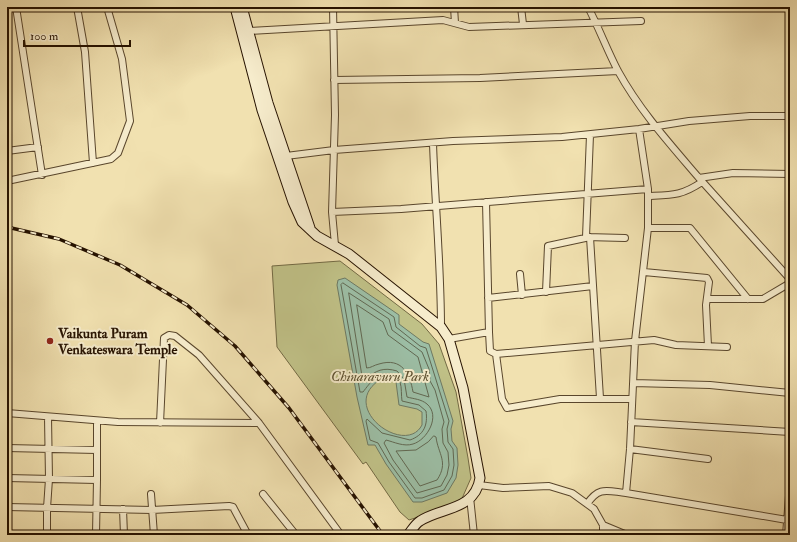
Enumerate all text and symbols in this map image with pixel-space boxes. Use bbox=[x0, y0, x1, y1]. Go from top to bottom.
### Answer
scale bar bbox=[24, 22, 130, 48]
text: 100 m bbox=[30, 29, 59, 44]
place label: Vaikunta Puram Venkateswara Temple bbox=[57, 325, 177, 359]
marker: Vaikunta Puram Venkateswara Temple bbox=[45, 336, 55, 346]
park label: Chinaravuru Park bbox=[331, 368, 429, 385]

